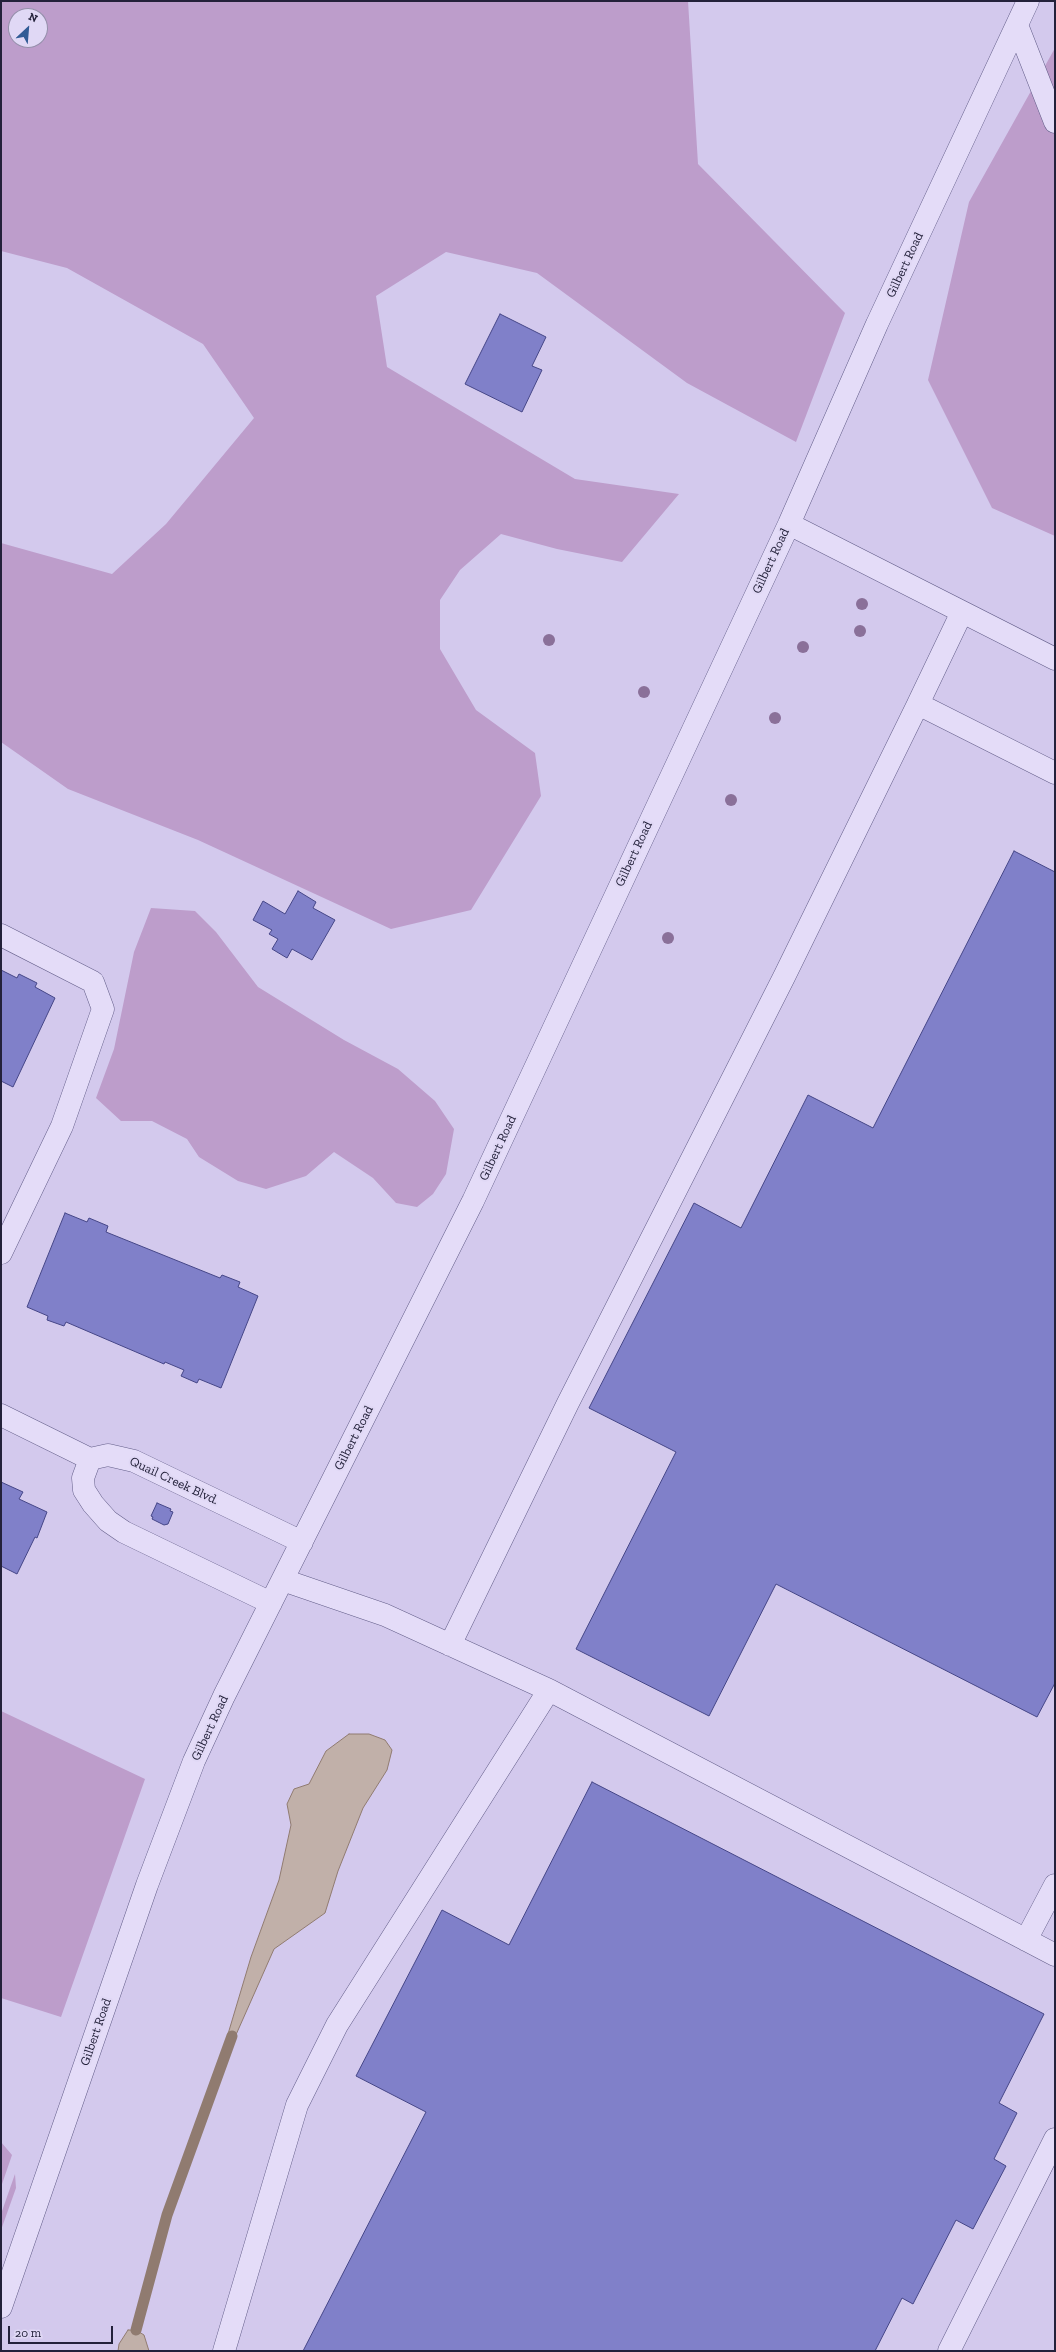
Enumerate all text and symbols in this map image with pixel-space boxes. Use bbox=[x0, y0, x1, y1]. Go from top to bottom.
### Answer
north arrow bbox=[8, 8, 48, 48]
text: N bbox=[26, 10, 40, 25]
street label: Gilbert Road bbox=[883, 230, 927, 300]
street label: Gilbert Road bbox=[749, 526, 793, 596]
street label: Gilbert Road bbox=[612, 819, 656, 889]
street label: Gilbert Road bbox=[476, 1113, 520, 1183]
street label: Gilbert Road bbox=[331, 1403, 377, 1473]
street label: Quail Creek Blvd. bbox=[127, 1454, 221, 1508]
street label: Gilbert Road bbox=[188, 1693, 232, 1763]
street label: Gilbert Road bbox=[77, 1996, 115, 2068]
scale bar bbox=[10, 2318, 115, 2344]
text: 20 m bbox=[15, 2326, 41, 2340]

